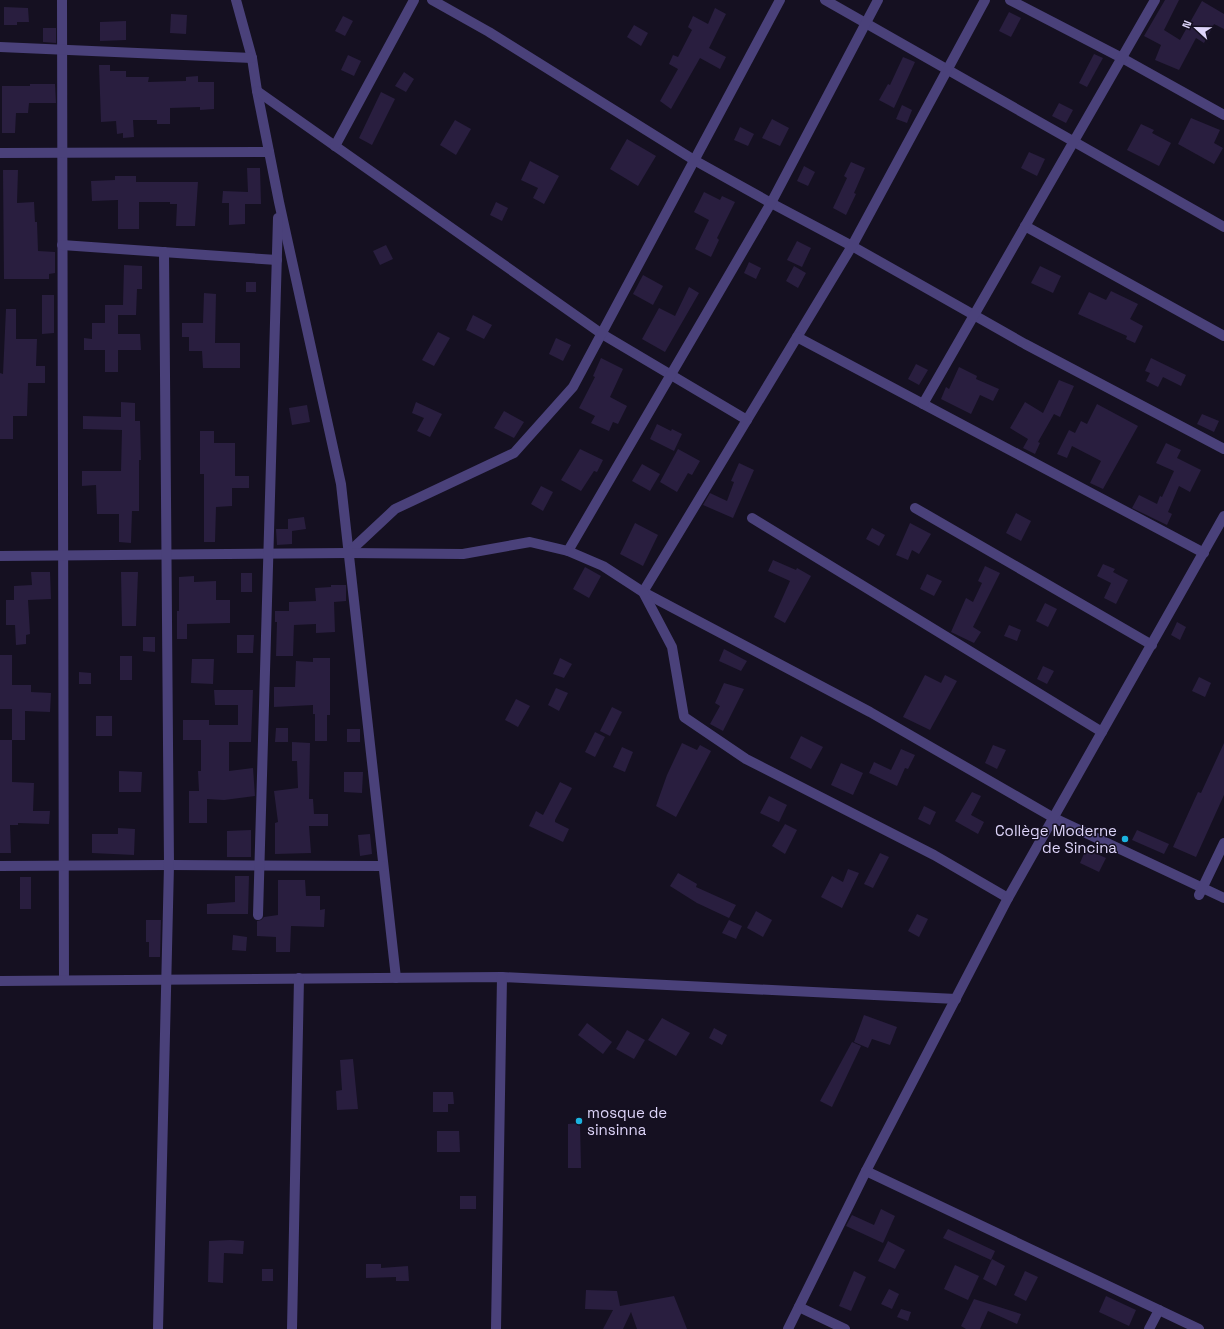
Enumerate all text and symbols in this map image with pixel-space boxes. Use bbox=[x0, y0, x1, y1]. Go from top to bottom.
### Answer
north arrow bbox=[1176, 8, 1216, 48]
text: N bbox=[1179, 18, 1195, 30]
place label: Collège Moderne de Sincina bbox=[995, 821, 1117, 857]
marker: Collège Moderne de Sincina bbox=[1120, 834, 1130, 844]
place label: mosque de sinsinna bbox=[587, 1103, 667, 1139]
marker: mosque de sinsinna bbox=[574, 1116, 584, 1126]

